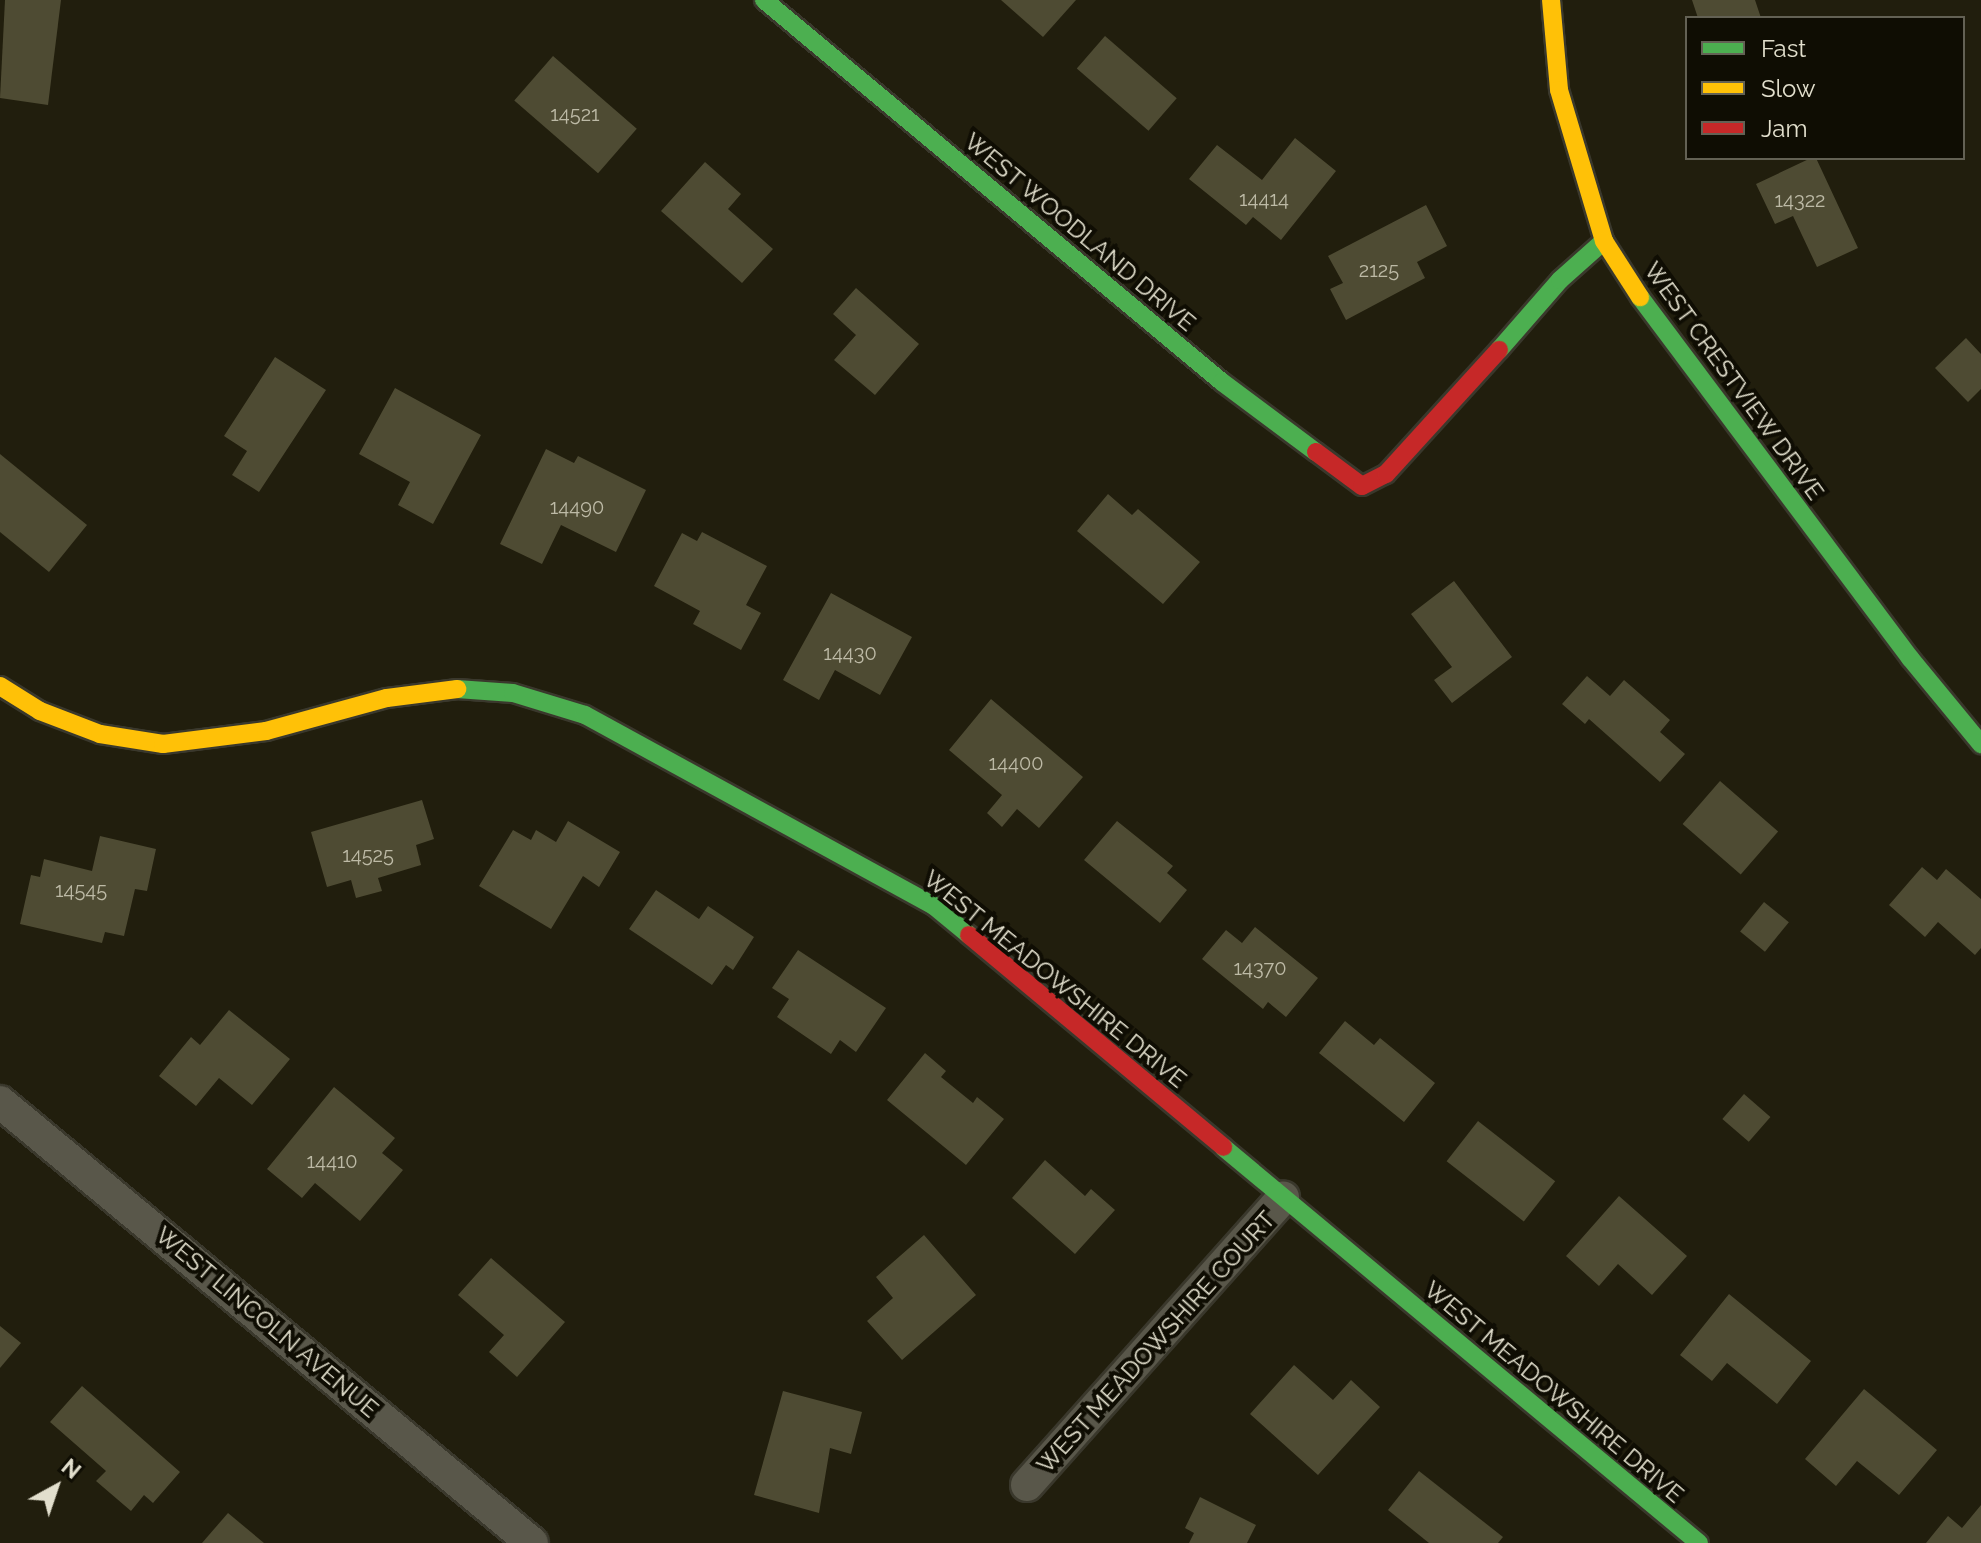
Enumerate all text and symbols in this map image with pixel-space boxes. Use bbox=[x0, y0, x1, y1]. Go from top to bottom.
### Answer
legend bbox=[1685, 16, 1965, 160]
text: Fast bbox=[1761, 34, 1806, 63]
text: Slow bbox=[1761, 74, 1815, 103]
house number: 14521 bbox=[550, 102, 600, 126]
text: Jam bbox=[1761, 114, 1807, 143]
street label: WEST WOODLAND DRIVE bbox=[958, 126, 1202, 338]
house number: 14414 bbox=[1239, 187, 1289, 211]
house number: 14322 bbox=[1775, 188, 1825, 212]
street label: WEST CRESTVIEW DRIVE bbox=[1638, 256, 1830, 506]
house number: 2125 bbox=[1359, 258, 1399, 282]
house number: 14490 bbox=[550, 495, 604, 519]
house number: 14430 bbox=[823, 641, 877, 665]
house number: 14400 bbox=[989, 751, 1043, 775]
house number: 14525 bbox=[342, 843, 394, 867]
street label: WEST MEADOWSHIRE DRIVE bbox=[918, 864, 1192, 1094]
house number: 14545 bbox=[55, 878, 107, 902]
house number: 14370 bbox=[1234, 956, 1286, 980]
house number: 14410 bbox=[306, 1149, 358, 1173]
street label: WEST MEADOWSHIRE COURT bbox=[1030, 1205, 1282, 1479]
street label: WEST LINCOLN AVENUE bbox=[149, 1220, 385, 1424]
street label: WEST MEADOWSHIRE DRIVE bbox=[1418, 1275, 1690, 1509]
north arrow bbox=[16, 1447, 96, 1527]
text: N bbox=[57, 1453, 86, 1484]

